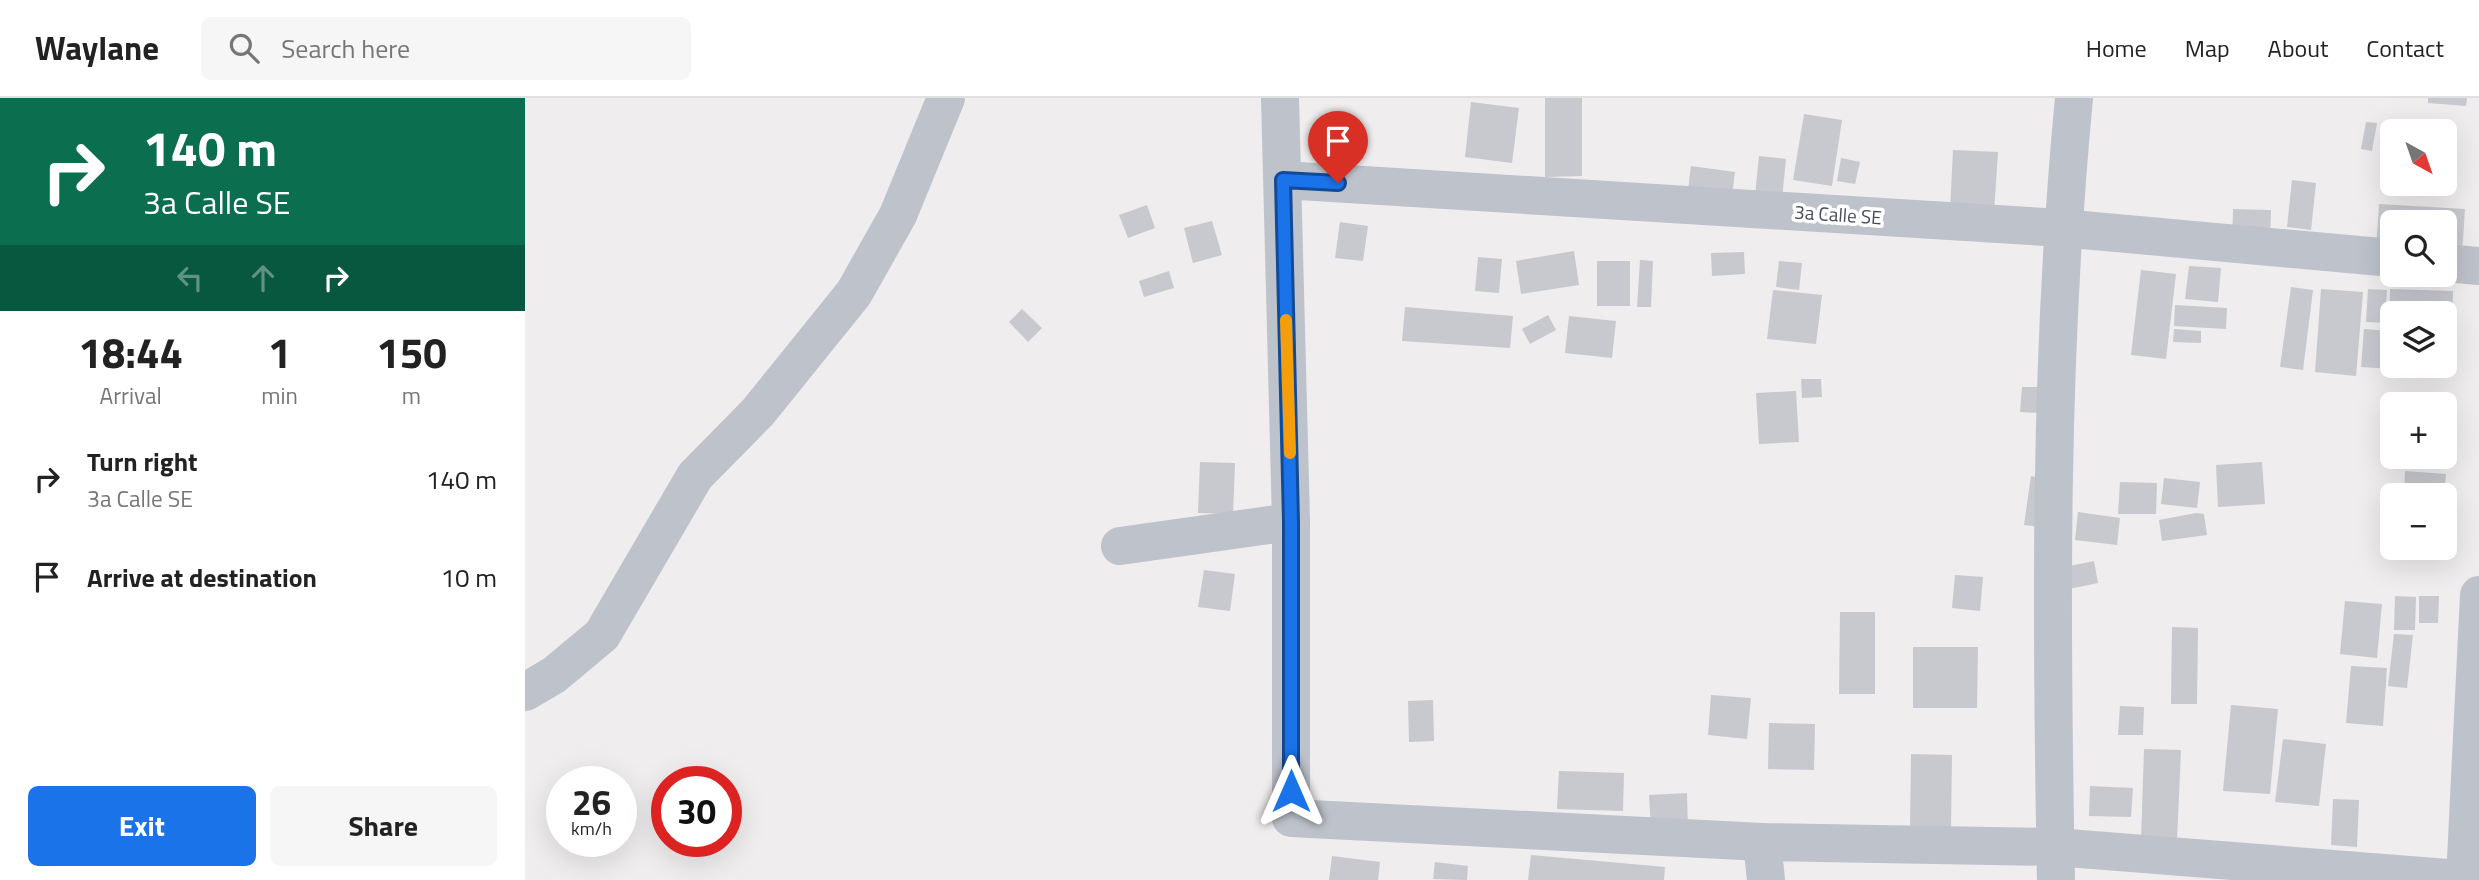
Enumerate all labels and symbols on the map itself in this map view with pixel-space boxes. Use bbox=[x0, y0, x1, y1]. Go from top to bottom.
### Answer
pin bbox=[1308, 111, 1368, 183]
north arrow bbox=[2380, 119, 2457, 196]
street label: 3a Calle SE bbox=[1793, 196, 1883, 232]
position arrow bbox=[1254, 754, 1328, 828]
speed limit sign: 30 bbox=[651, 766, 742, 857]

